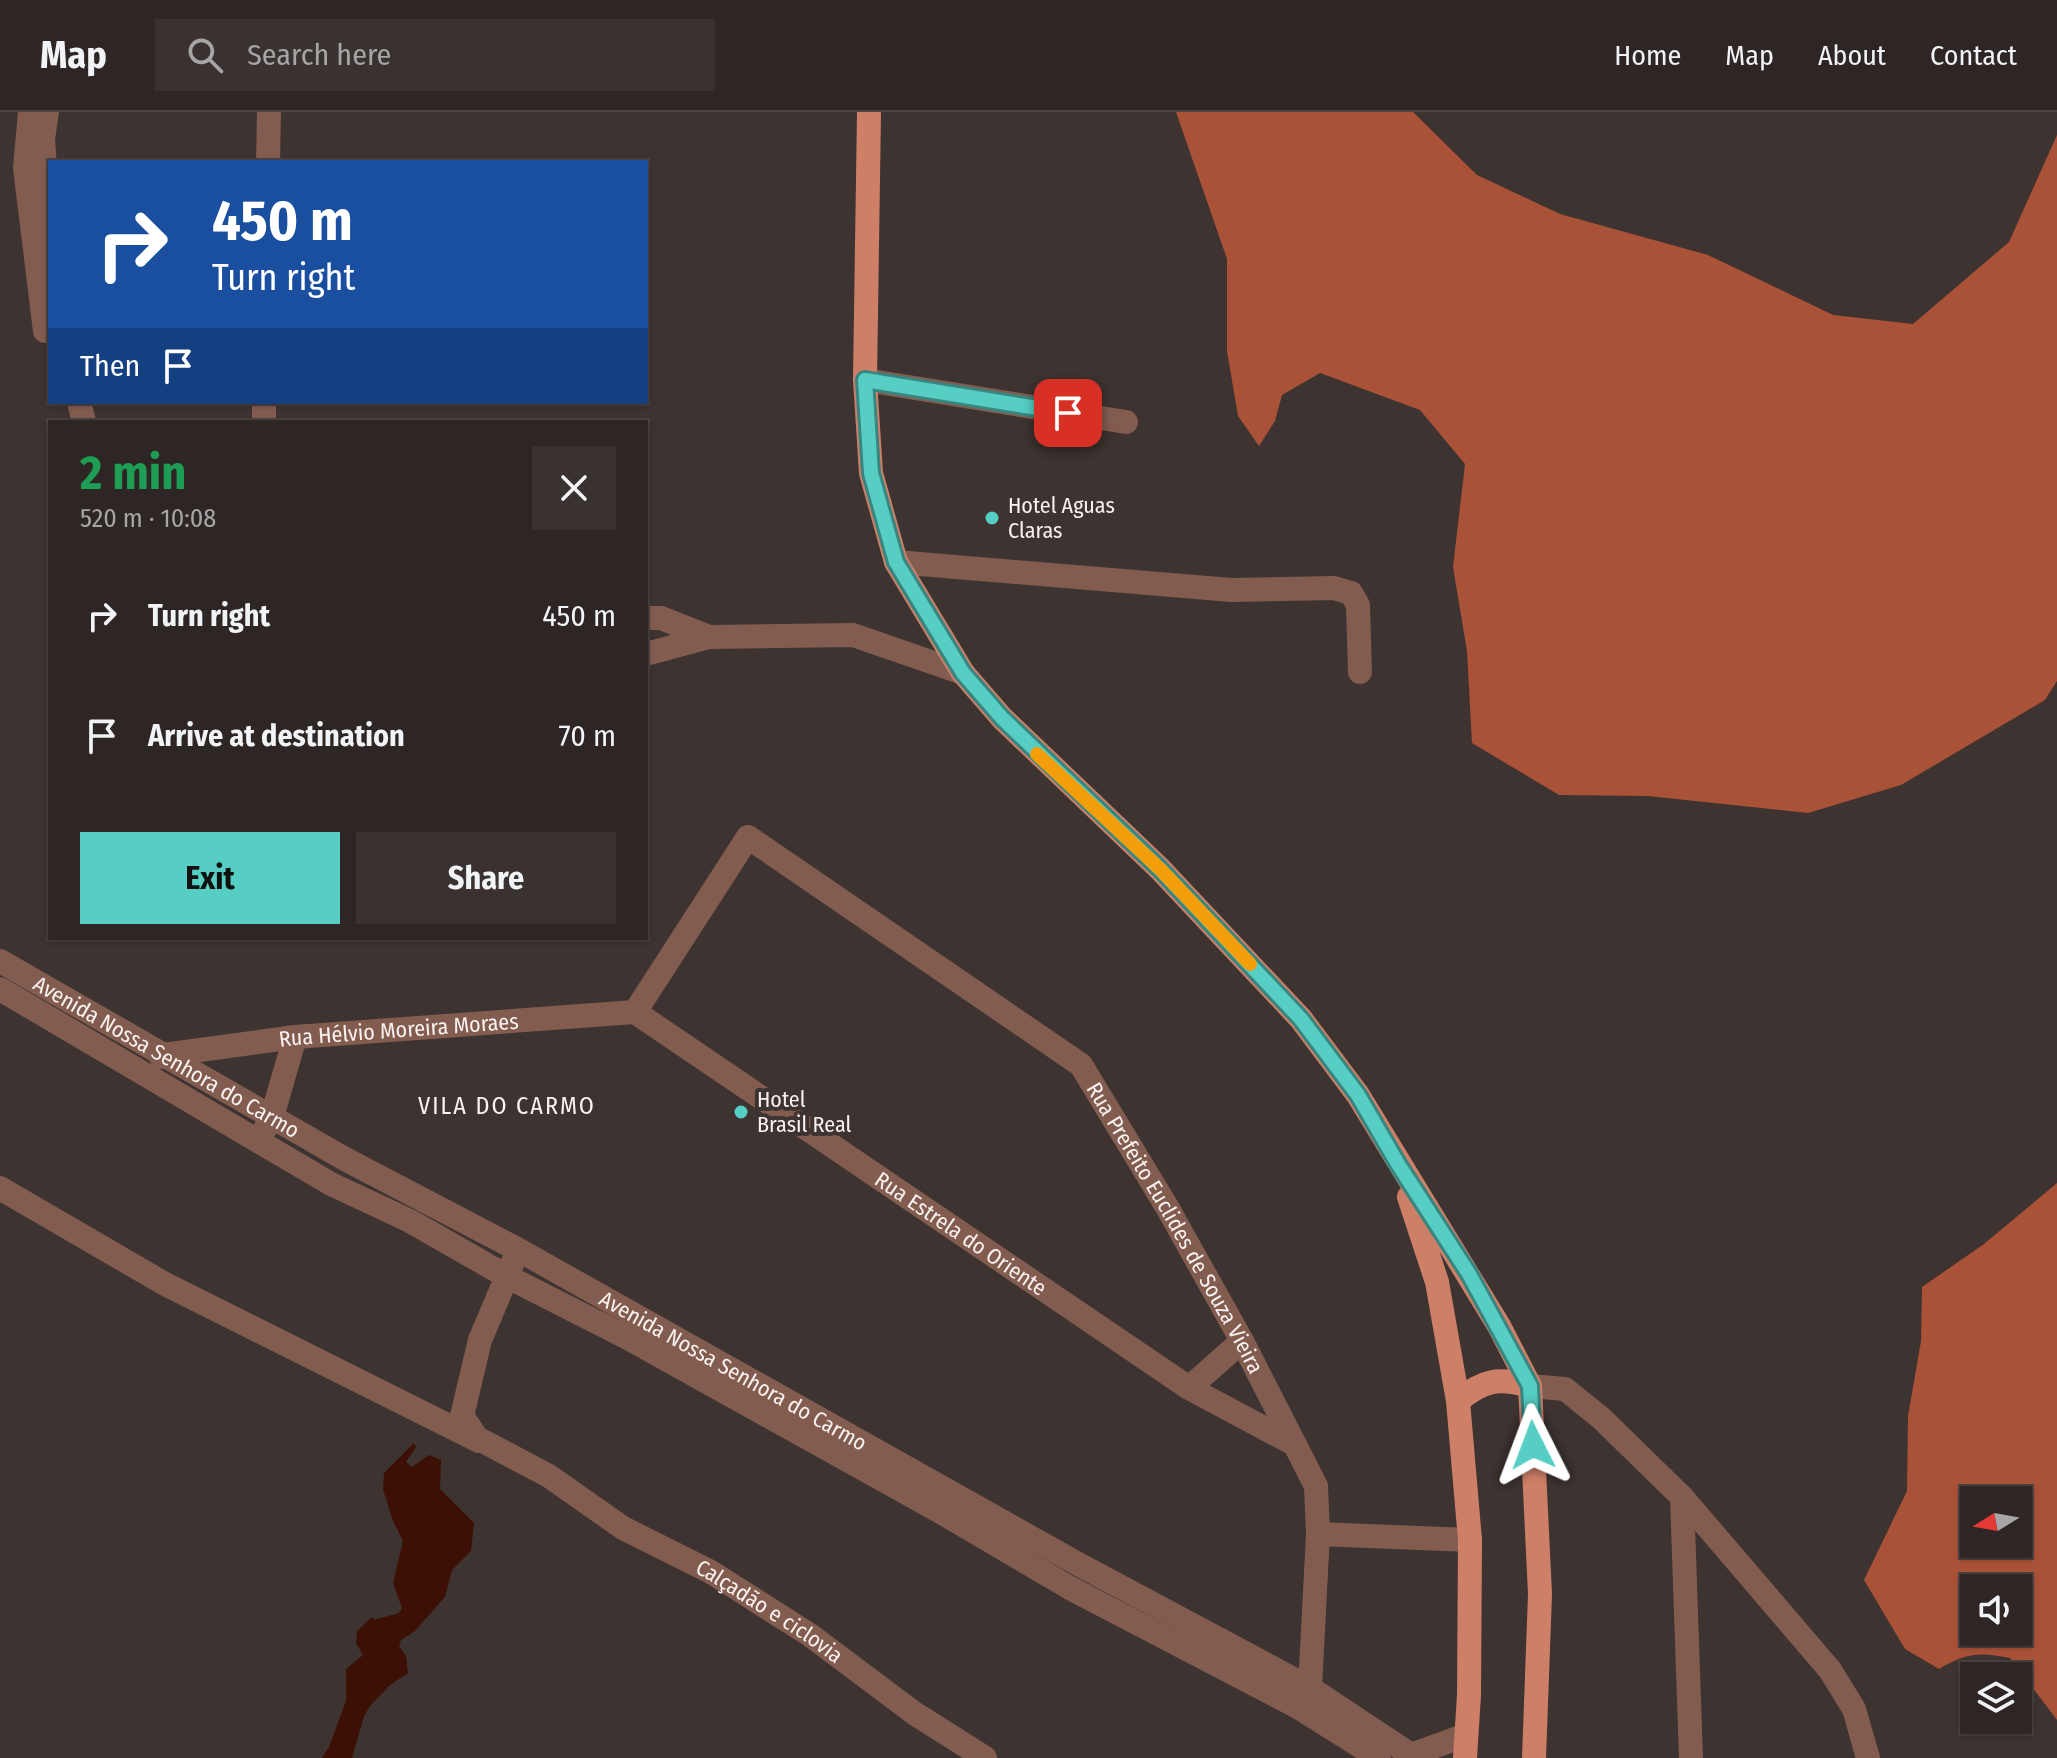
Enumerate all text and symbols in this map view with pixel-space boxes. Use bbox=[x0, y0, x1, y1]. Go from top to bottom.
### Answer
search box bbox=[155, 19, 715, 91]
text: Map bbox=[40, 32, 107, 78]
icon: search bbox=[183, 33, 227, 77]
text: Search here bbox=[247, 37, 391, 73]
text: Home bbox=[1614, 39, 1681, 72]
text: Map bbox=[1725, 39, 1774, 72]
text: About bbox=[1818, 39, 1886, 72]
text: Contact bbox=[1930, 39, 2017, 72]
text: 450 m bbox=[212, 188, 353, 255]
icon: right bbox=[80, 192, 184, 296]
text: Turn right bbox=[212, 256, 355, 300]
icon: arrive bbox=[156, 344, 200, 388]
text: Then bbox=[80, 348, 140, 384]
pin bbox=[1034, 379, 1102, 447]
icon: arrive bbox=[1046, 391, 1090, 435]
text: 2 min bbox=[80, 444, 186, 502]
button: close bbox=[532, 446, 616, 530]
place label: Hotel Aguas Claras bbox=[1008, 492, 1115, 544]
text: 520 m · 10:08 bbox=[80, 503, 216, 534]
marker: Hotel Aguas Claras bbox=[983, 509, 1001, 527]
icon: right bbox=[80, 594, 124, 638]
text: Turn right bbox=[148, 598, 270, 634]
text: 450 m bbox=[542, 598, 616, 634]
icon: arrive bbox=[80, 714, 124, 758]
text: Arrive at destination bbox=[148, 718, 405, 754]
text: 70 m bbox=[558, 718, 616, 754]
button: Exit bbox=[80, 832, 340, 924]
button: Share bbox=[356, 832, 616, 924]
street label: Avenida Nossa Senhora do Carmo bbox=[28, 970, 304, 1144]
street label: Rua Hélvio Moreira Moraes bbox=[277, 1008, 520, 1053]
street label: Rua Prefeito Euclides de Souza Vieira bbox=[1081, 1077, 1269, 1378]
place label: Hotel Brasil Real bbox=[757, 1086, 851, 1138]
district label: VILA DO CARMO bbox=[418, 1092, 596, 1120]
marker: Hotel Brasil Real bbox=[732, 1103, 750, 1121]
street label: Rua Estrela do Oriente bbox=[870, 1166, 1052, 1301]
street label: Avenida Nossa Senhora do Carmo bbox=[595, 1285, 872, 1457]
position arrow bbox=[1491, 1403, 1575, 1487]
north arrow bbox=[1960, 1486, 2032, 1558]
map controls bbox=[1960, 1486, 2032, 1734]
street label: Calçadão e ciclovia bbox=[691, 1554, 848, 1669]
button: sound bbox=[1960, 1574, 2032, 1646]
button: layers bbox=[1960, 1662, 2032, 1734]

